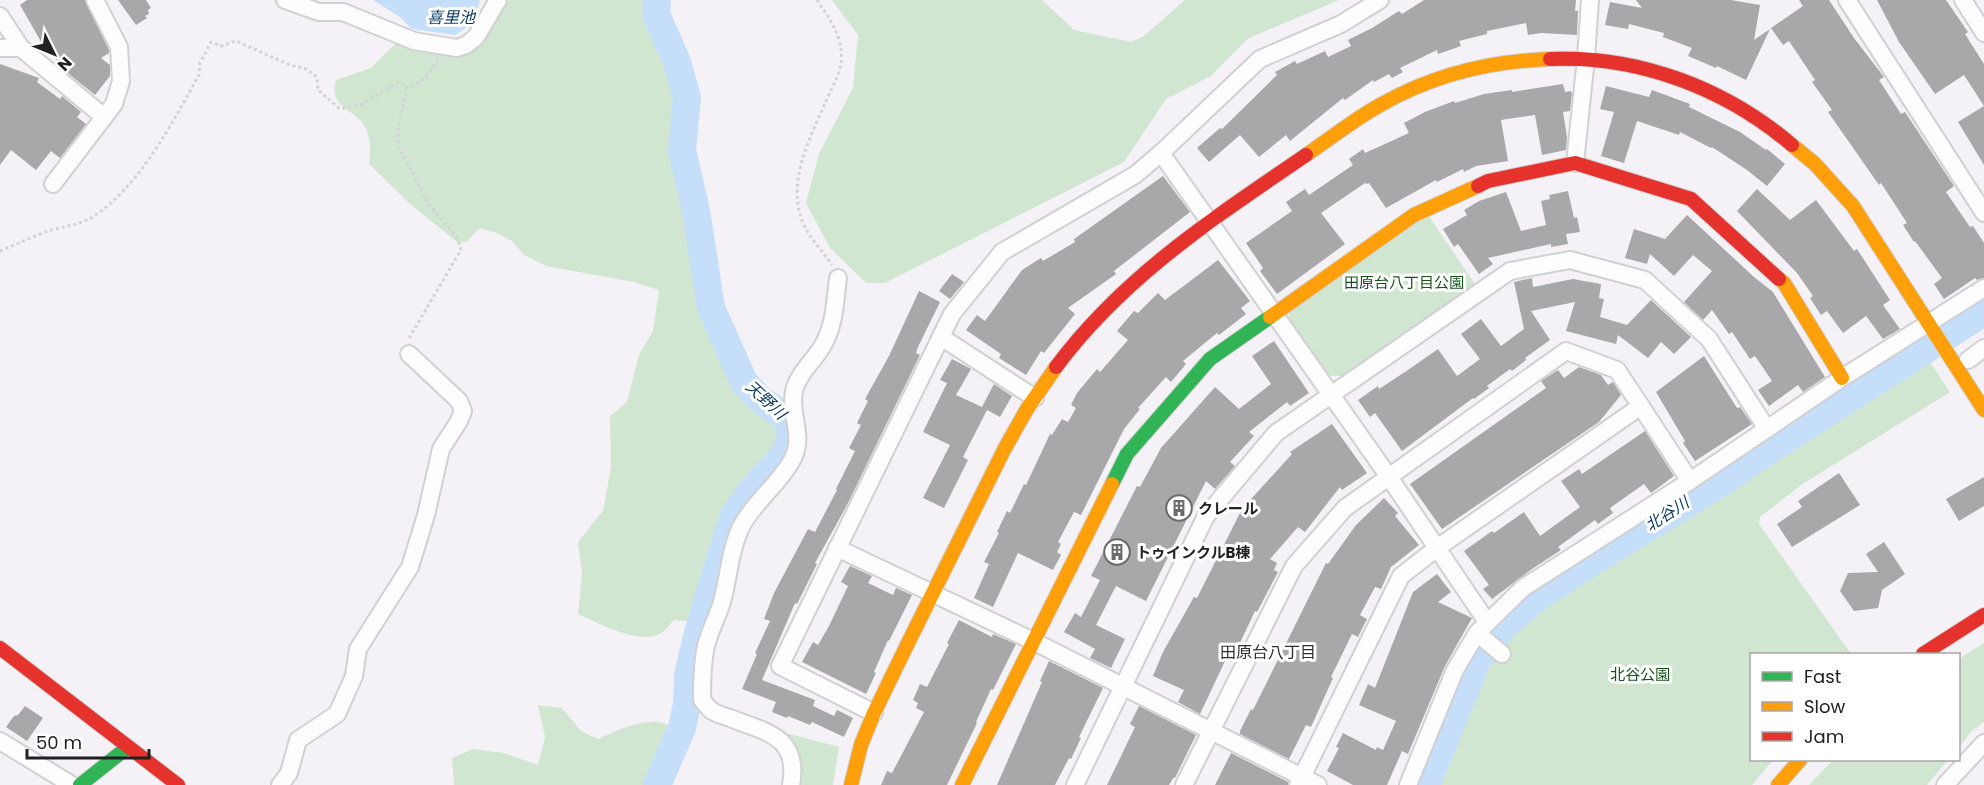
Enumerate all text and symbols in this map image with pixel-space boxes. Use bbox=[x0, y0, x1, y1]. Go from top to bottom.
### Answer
water label: 喜里池 bbox=[427, 6, 477, 29]
north arrow bbox=[24, 24, 84, 84]
text: N bbox=[52, 52, 77, 76]
park label: 田原台八丁目公園 bbox=[1344, 272, 1464, 293]
water label: 天野川 bbox=[741, 375, 793, 426]
water label: 北谷川 bbox=[1641, 490, 1695, 537]
building icon: クレール bbox=[1164, 493, 1194, 523]
place label: クレール bbox=[1198, 498, 1258, 519]
building icon: トゥインクルB棟 bbox=[1102, 537, 1132, 567]
place label: トゥインクルB棟 bbox=[1136, 542, 1250, 563]
district label: 田原台八丁目 bbox=[1220, 641, 1316, 664]
legend bbox=[1750, 653, 1960, 761]
park label: 北谷公園 bbox=[1610, 664, 1670, 685]
text: Fast bbox=[1804, 664, 1841, 689]
text: Slow bbox=[1804, 694, 1846, 719]
scale bar bbox=[27, 722, 148, 760]
text: Jam bbox=[1804, 724, 1844, 749]
text: 50 m bbox=[36, 730, 82, 755]

